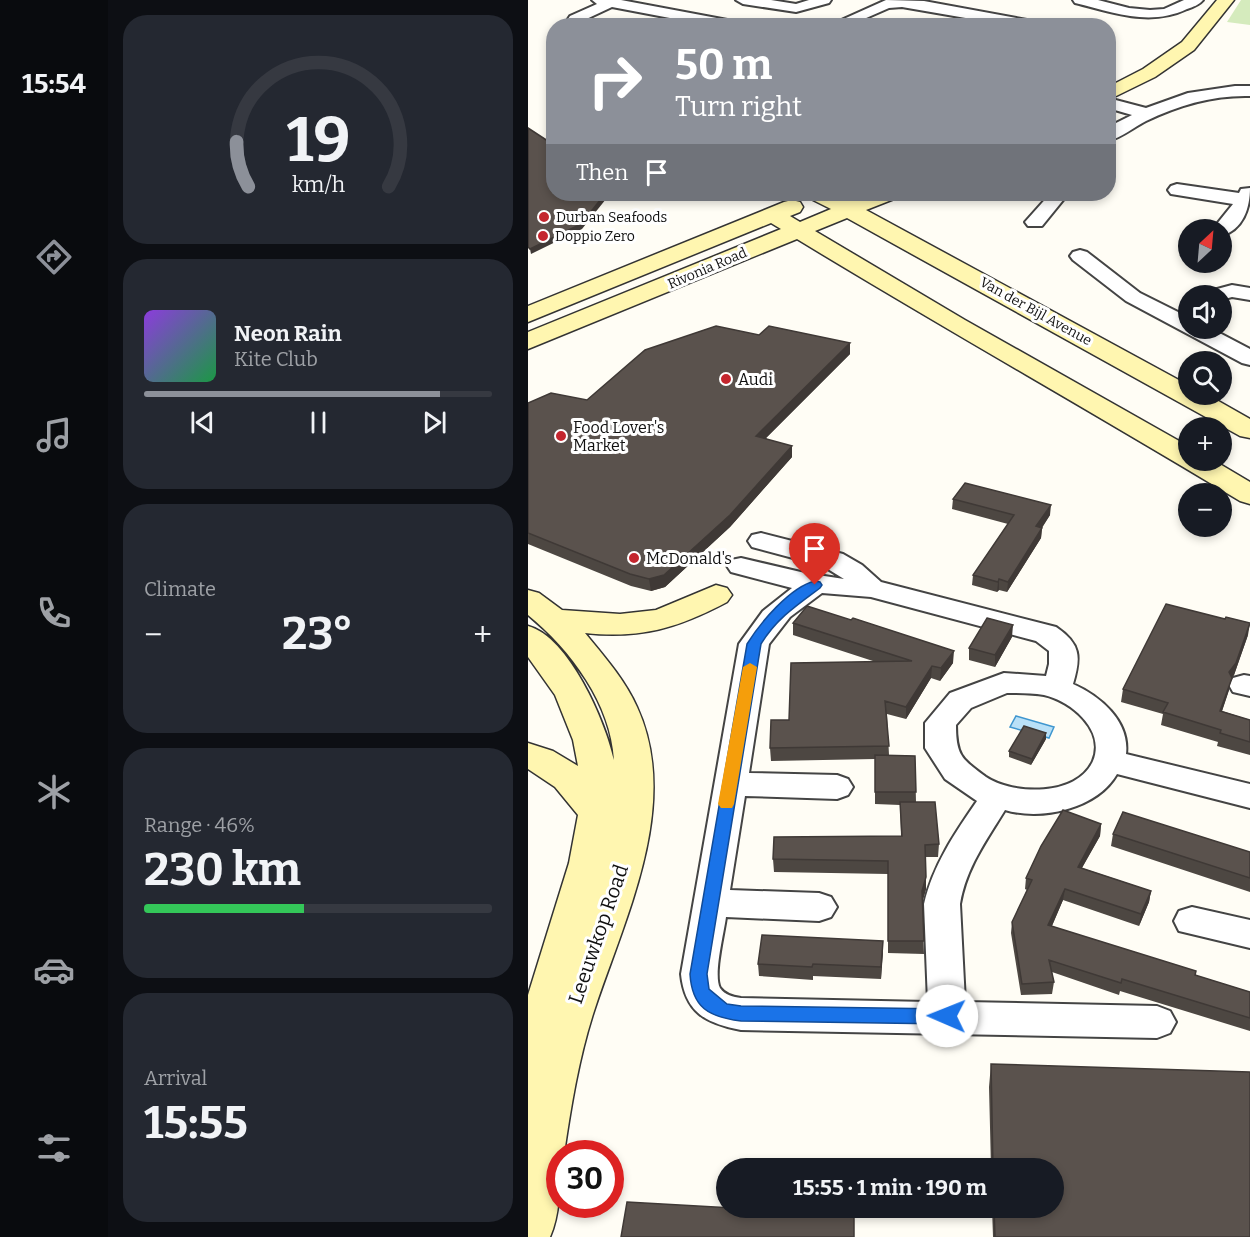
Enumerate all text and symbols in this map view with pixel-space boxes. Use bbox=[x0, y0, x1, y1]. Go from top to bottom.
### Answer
text: 50 m bbox=[675, 40, 772, 90]
icon: right bbox=[576, 42, 654, 120]
text: 15:54 bbox=[22, 68, 86, 100]
text: Turn right bbox=[675, 91, 802, 123]
text: 19 bbox=[286, 103, 350, 178]
icon: arrive bbox=[640, 156, 673, 189]
text: Then bbox=[576, 159, 628, 186]
text: km/h bbox=[291, 172, 345, 198]
place label: Durban Seafoods bbox=[556, 209, 667, 226]
marker: Durban Seafoods bbox=[537, 210, 551, 224]
north arrow bbox=[1178, 219, 1232, 273]
map controls bbox=[1178, 219, 1232, 537]
place label: Doppio Zero bbox=[555, 228, 635, 245]
marker: Doppio Zero bbox=[536, 229, 550, 243]
icon: directions bbox=[33, 236, 75, 278]
street label: Rivonia Road bbox=[665, 244, 749, 293]
street label: Van der Bijl Avenue bbox=[977, 274, 1095, 349]
button: sound bbox=[1178, 285, 1232, 339]
text: Neon Rain bbox=[234, 320, 342, 347]
text: Kite Club bbox=[234, 347, 318, 371]
button: search bbox=[1178, 351, 1232, 405]
place label: Audi bbox=[738, 370, 773, 389]
marker: Audi bbox=[719, 372, 733, 386]
icon: previous bbox=[186, 406, 219, 439]
icon: pause bbox=[302, 406, 335, 439]
icon: next bbox=[418, 406, 451, 439]
icon: music bbox=[33, 414, 75, 456]
button: + bbox=[1178, 417, 1232, 471]
place label: Food Lover's Market bbox=[573, 418, 664, 455]
marker: Food Lover's Market bbox=[554, 429, 568, 443]
button: − bbox=[1178, 483, 1232, 537]
pin bbox=[789, 523, 840, 585]
icon: arrive bbox=[798, 532, 831, 565]
place label: McDonald's bbox=[646, 549, 732, 568]
marker: McDonald's bbox=[627, 551, 641, 565]
text: Climate bbox=[144, 577, 216, 601]
icon: phone bbox=[33, 592, 75, 634]
text: 23° bbox=[282, 607, 353, 661]
text: − bbox=[144, 615, 162, 655]
text: + bbox=[473, 615, 492, 655]
icon: climate bbox=[33, 771, 75, 813]
text: Range · 46% bbox=[144, 813, 255, 837]
text: 230 km bbox=[144, 843, 301, 897]
street label: Leeuwkop Road bbox=[563, 861, 633, 1007]
icon: car bbox=[33, 949, 75, 991]
position arrow bbox=[915, 984, 979, 1048]
text: Arrival bbox=[144, 1066, 207, 1090]
text: 15:55 bbox=[144, 1096, 248, 1150]
icon: filters bbox=[33, 1127, 75, 1169]
speed limit sign: 30 bbox=[546, 1140, 624, 1218]
text: 15:55 · 1 min · 190 m bbox=[793, 1174, 987, 1201]

